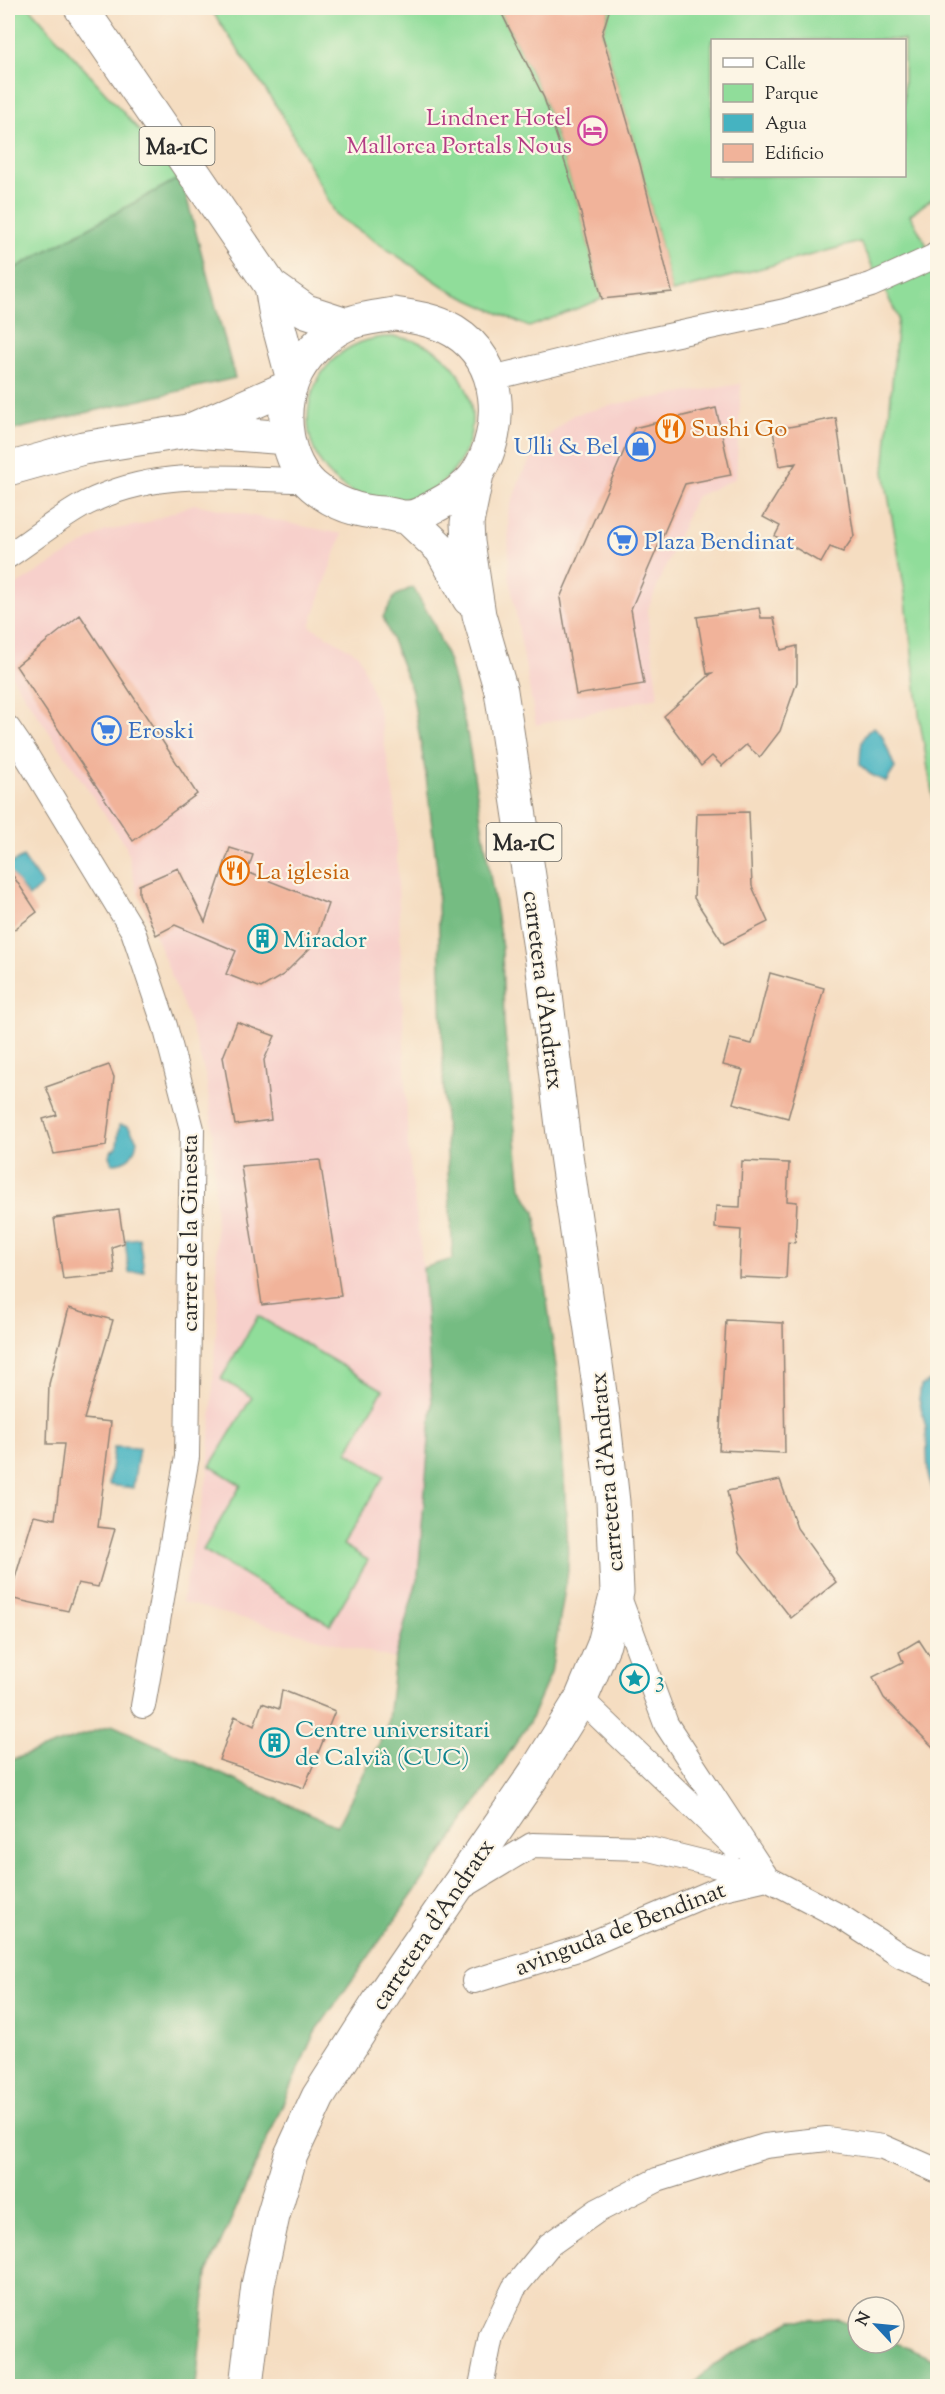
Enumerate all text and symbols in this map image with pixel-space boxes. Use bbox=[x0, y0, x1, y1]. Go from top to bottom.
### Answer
legend bbox=[711, 39, 906, 177]
text: Calle bbox=[765, 52, 806, 78]
text: Parque bbox=[765, 82, 818, 108]
place label: Lindner Hotel Mallorca Portals Nous bbox=[346, 102, 572, 164]
text: Agua bbox=[765, 112, 807, 138]
hotel icon: Lindner Hotel Mallorca Portals Nous bbox=[577, 115, 609, 147]
road number: Ma-1C bbox=[140, 127, 214, 165]
text: Edificio bbox=[765, 142, 824, 168]
restaurant icon: Sushi Go bbox=[654, 412, 686, 444]
place label: Sushi Go bbox=[691, 413, 787, 447]
shop icon: Ulli & Bel bbox=[624, 430, 656, 462]
place label: Ulli & Bel bbox=[513, 431, 619, 465]
supermarket icon: Plaza Bendinat bbox=[607, 525, 639, 557]
place label: Plaza Bendinat bbox=[644, 526, 794, 560]
supermarket icon: Eroski bbox=[91, 714, 123, 746]
place label: Eroski bbox=[128, 715, 194, 749]
road number: Ma-1C bbox=[486, 823, 562, 861]
restaurant icon: La iglesia bbox=[219, 855, 251, 887]
place label: La iglesia bbox=[256, 856, 350, 890]
street label: carretera d'Andratx bbox=[513, 889, 571, 1092]
building icon: Mirador bbox=[246, 923, 278, 955]
place label: Mirador bbox=[283, 924, 367, 958]
street label: carrer de la Ginesta bbox=[174, 1134, 208, 1332]
street label: carretera d'Andratx bbox=[582, 1371, 634, 1573]
place icon: 3 bbox=[618, 1663, 650, 1695]
place label: 3 bbox=[655, 1664, 665, 1698]
place label: Centre universitari de Calvià (CUC) bbox=[295, 1714, 490, 1776]
building icon: Centre universitari de Calvià (CUC) bbox=[258, 1727, 290, 1759]
street label: carretera d'Andratx bbox=[364, 1833, 504, 2018]
street label: avinguda de Bendinat bbox=[511, 1874, 731, 1986]
north arrow bbox=[846, 2295, 906, 2355]
text: N bbox=[852, 2309, 878, 2330]

